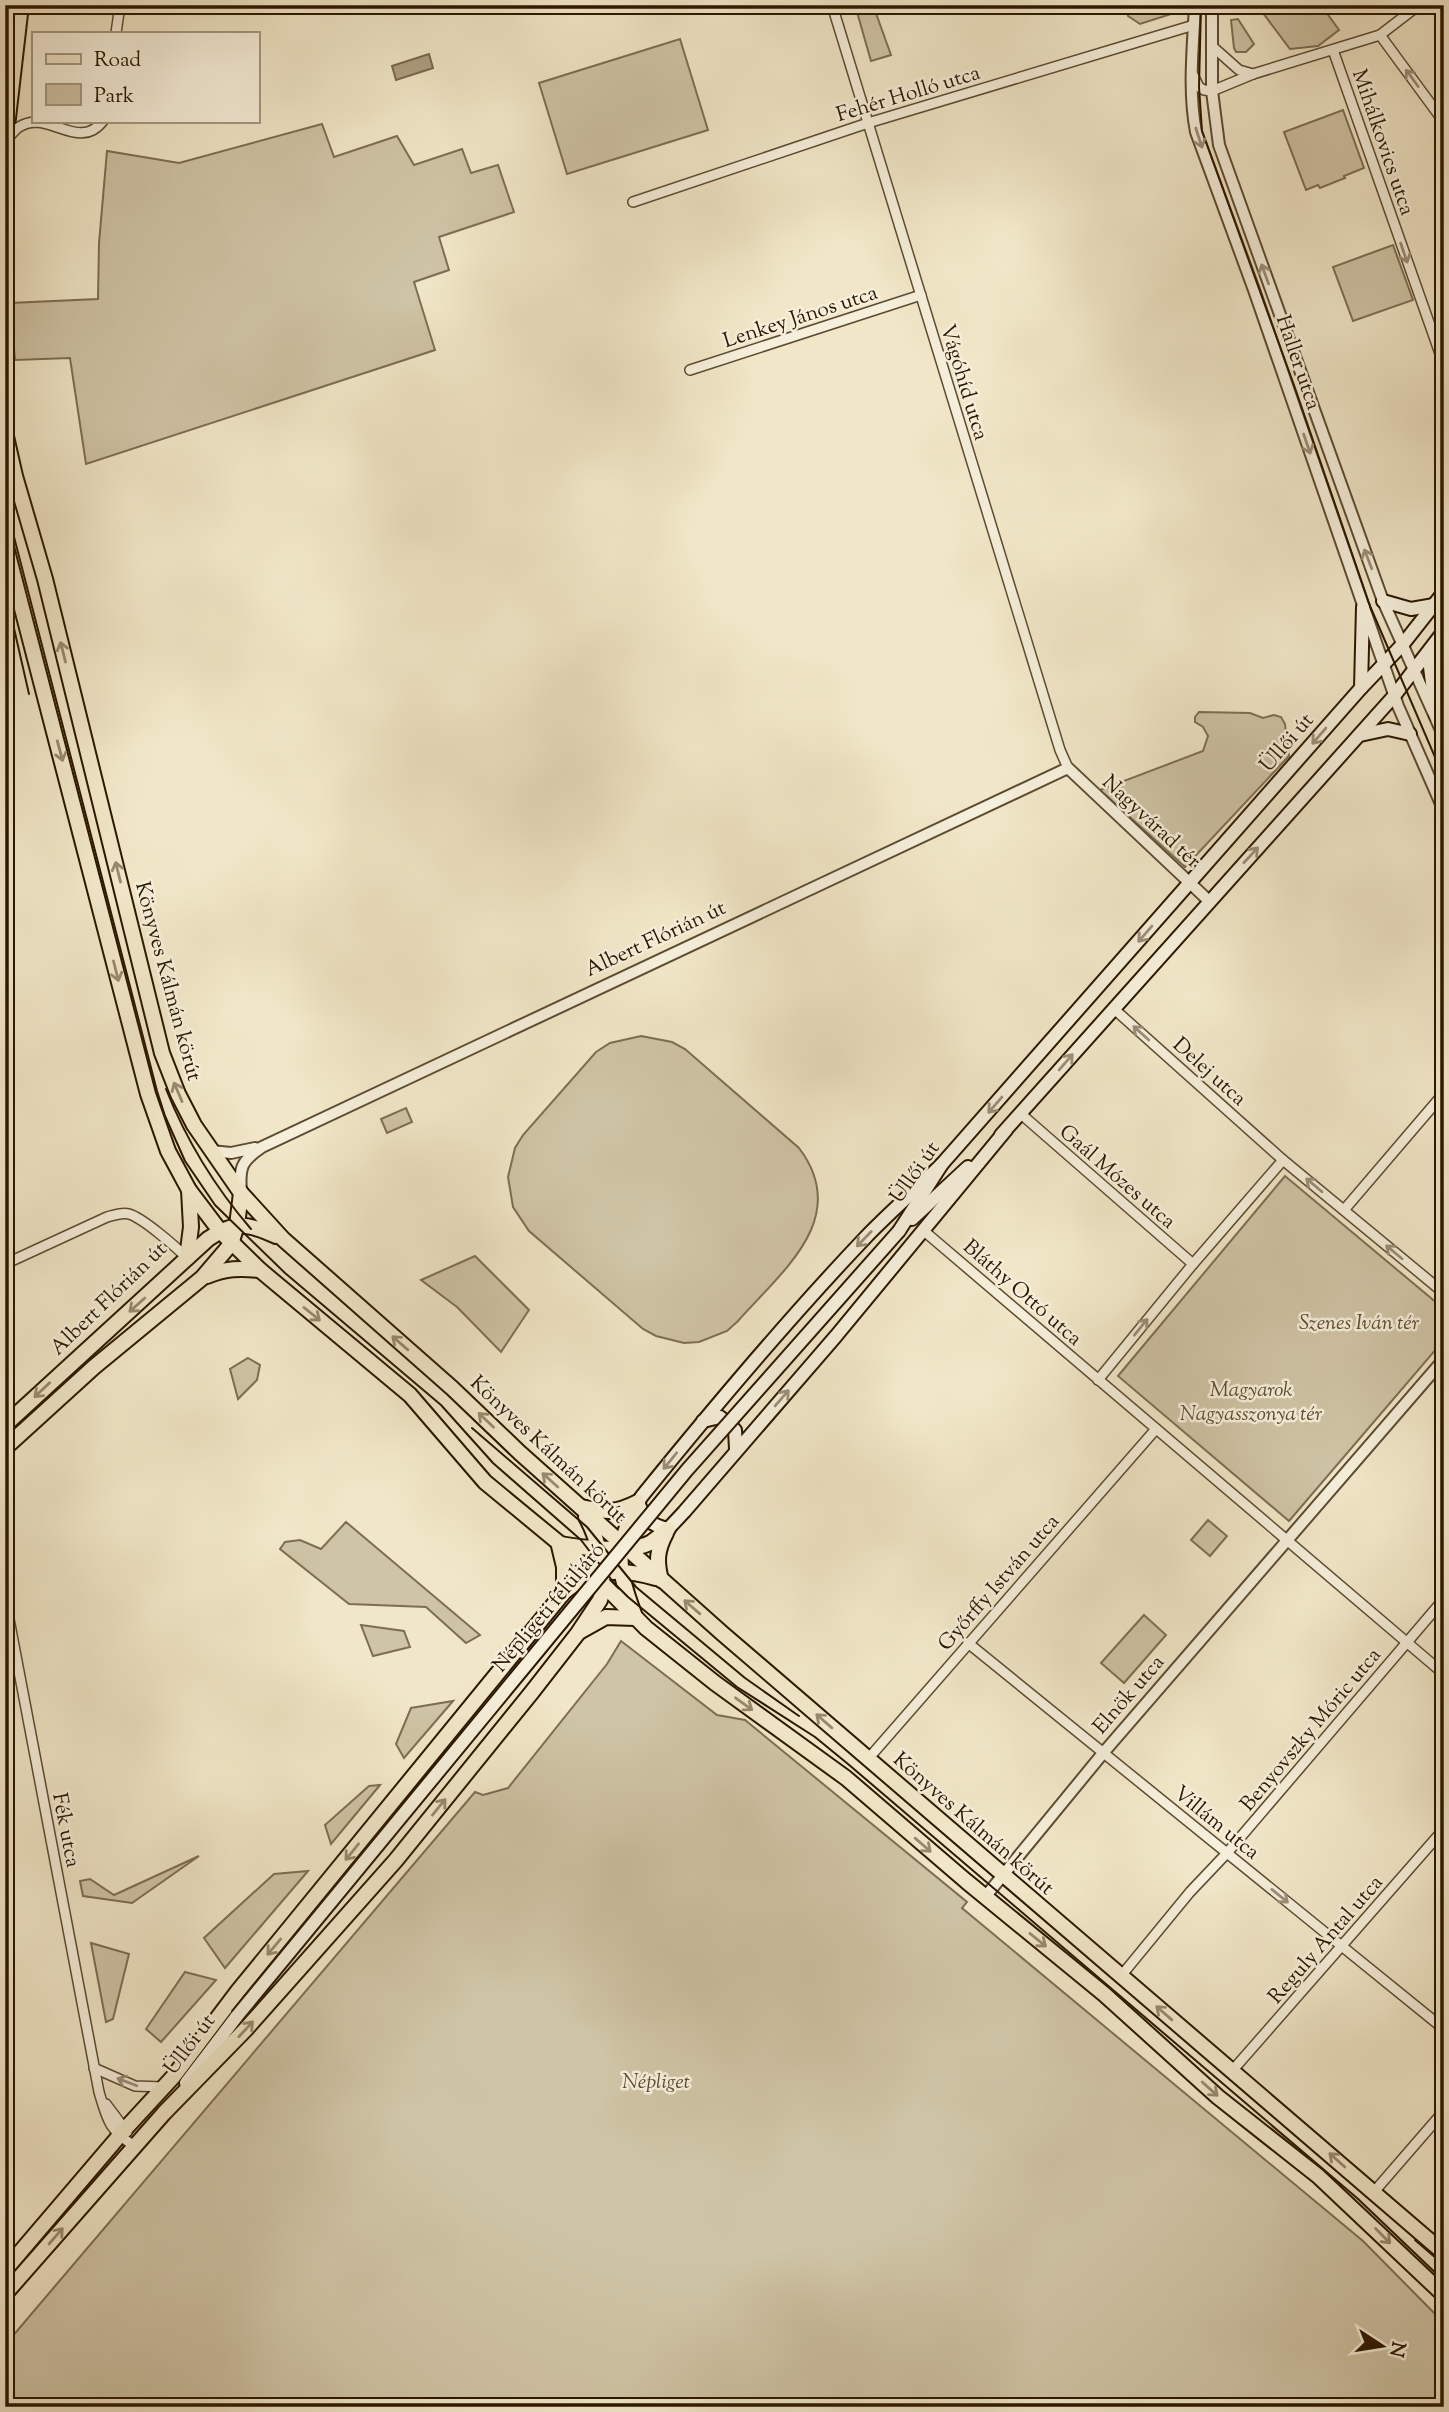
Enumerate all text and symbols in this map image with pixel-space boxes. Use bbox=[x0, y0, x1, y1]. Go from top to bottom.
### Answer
legend bbox=[32, 32, 259, 122]
text: Road bbox=[94, 46, 141, 76]
street label: Fehér Holló utca bbox=[833, 59, 985, 131]
street label: Mihálkovics utca bbox=[1343, 66, 1421, 220]
one-way arrow bbox=[1404, 69, 1419, 88]
text: Park bbox=[94, 82, 135, 112]
one-way arrow bbox=[1194, 126, 1206, 148]
one-way arrow bbox=[1399, 241, 1411, 263]
one-way arrow bbox=[1258, 263, 1271, 285]
street label: Lenkey János utca bbox=[719, 279, 882, 357]
street label: Haller utca bbox=[1267, 311, 1327, 414]
street label: Vágóhíd utca bbox=[931, 321, 995, 444]
one-way arrow bbox=[1302, 433, 1314, 455]
one-way arrow bbox=[1360, 548, 1373, 570]
one-way arrow bbox=[56, 641, 69, 664]
street label: Üllői út bbox=[1253, 707, 1322, 780]
one-way arrow bbox=[1311, 726, 1327, 744]
one-way arrow bbox=[54, 740, 67, 762]
street label: Nagyvárad tér bbox=[1094, 769, 1207, 876]
one-way arrow bbox=[1242, 847, 1259, 864]
one-way arrow bbox=[111, 862, 124, 884]
street label: Könyves Kálmán körút bbox=[126, 878, 208, 1085]
street label: Albert Flórián út bbox=[580, 894, 731, 986]
one-way arrow bbox=[1137, 925, 1153, 943]
one-way arrow bbox=[110, 959, 123, 982]
one-way arrow bbox=[1133, 1024, 1150, 1041]
street label: Delej utca bbox=[1165, 1031, 1253, 1114]
one-way arrow bbox=[1058, 1054, 1074, 1072]
one-way arrow bbox=[171, 1081, 184, 1103]
one-way arrow bbox=[987, 1096, 1003, 1114]
street label: Gaál Mózes utca bbox=[1052, 1118, 1182, 1237]
street label: Üllői út bbox=[883, 1136, 948, 1210]
one-way arrow bbox=[1305, 1177, 1323, 1193]
one-way arrow bbox=[856, 1231, 873, 1248]
street label: Bláthy Ottó utca bbox=[955, 1233, 1088, 1354]
street label: Albert Flórián út bbox=[44, 1236, 175, 1363]
one-way arrow bbox=[1385, 1244, 1403, 1259]
one-way arrow bbox=[129, 1296, 146, 1313]
one-way arrow bbox=[303, 1307, 321, 1322]
park label: Szenes Iván tér bbox=[1299, 1309, 1420, 1339]
one-way arrow bbox=[1134, 1318, 1149, 1336]
one-way arrow bbox=[391, 1335, 409, 1351]
street label: Könyves Kálmán körút bbox=[462, 1369, 633, 1531]
park label: Magyarok Nagyasszonya tér bbox=[1180, 1376, 1323, 1430]
one-way arrow bbox=[34, 1382, 51, 1399]
one-way arrow bbox=[774, 1389, 790, 1407]
one-way arrow bbox=[478, 1412, 495, 1429]
one-way arrow bbox=[662, 1452, 678, 1470]
one-way arrow bbox=[541, 1472, 559, 1488]
street label: Győrffy István utca bbox=[932, 1508, 1068, 1658]
street label: Népligeti felüljáró bbox=[486, 1537, 613, 1680]
one-way arrow bbox=[683, 1599, 701, 1615]
street label: Benyovszky Móric utca bbox=[1234, 1642, 1389, 1819]
street label: Elnök utca bbox=[1087, 1649, 1173, 1742]
one-way arrow bbox=[734, 1697, 753, 1712]
one-way arrow bbox=[815, 1713, 833, 1729]
street label: Könyves Kálmán körút bbox=[885, 1746, 1060, 1903]
street label: Villám utca bbox=[1166, 1779, 1266, 1868]
street label: Fék utca bbox=[43, 1791, 87, 1871]
one-way arrow bbox=[431, 1798, 447, 1816]
one-way arrow bbox=[914, 1837, 932, 1853]
one-way arrow bbox=[344, 1842, 360, 1860]
street label: Reguly Antal utca bbox=[1262, 1869, 1391, 2011]
one-way arrow bbox=[1271, 1888, 1289, 1904]
one-way arrow bbox=[1028, 1932, 1046, 1948]
one-way arrow bbox=[266, 1938, 282, 1956]
one-way arrow bbox=[1155, 2005, 1173, 2020]
street label: Üllői út bbox=[158, 2008, 224, 2082]
one-way arrow bbox=[237, 2021, 254, 2038]
park label: Népliget bbox=[622, 2068, 690, 2098]
one-way arrow bbox=[117, 2075, 139, 2087]
one-way arrow bbox=[1200, 2081, 1218, 2097]
one-way arrow bbox=[1328, 2152, 1346, 2168]
one-way arrow bbox=[48, 2227, 64, 2245]
one-way arrow bbox=[1374, 2228, 1391, 2245]
north arrow bbox=[1348, 2310, 1418, 2380]
text: N bbox=[1381, 2339, 1411, 2359]

